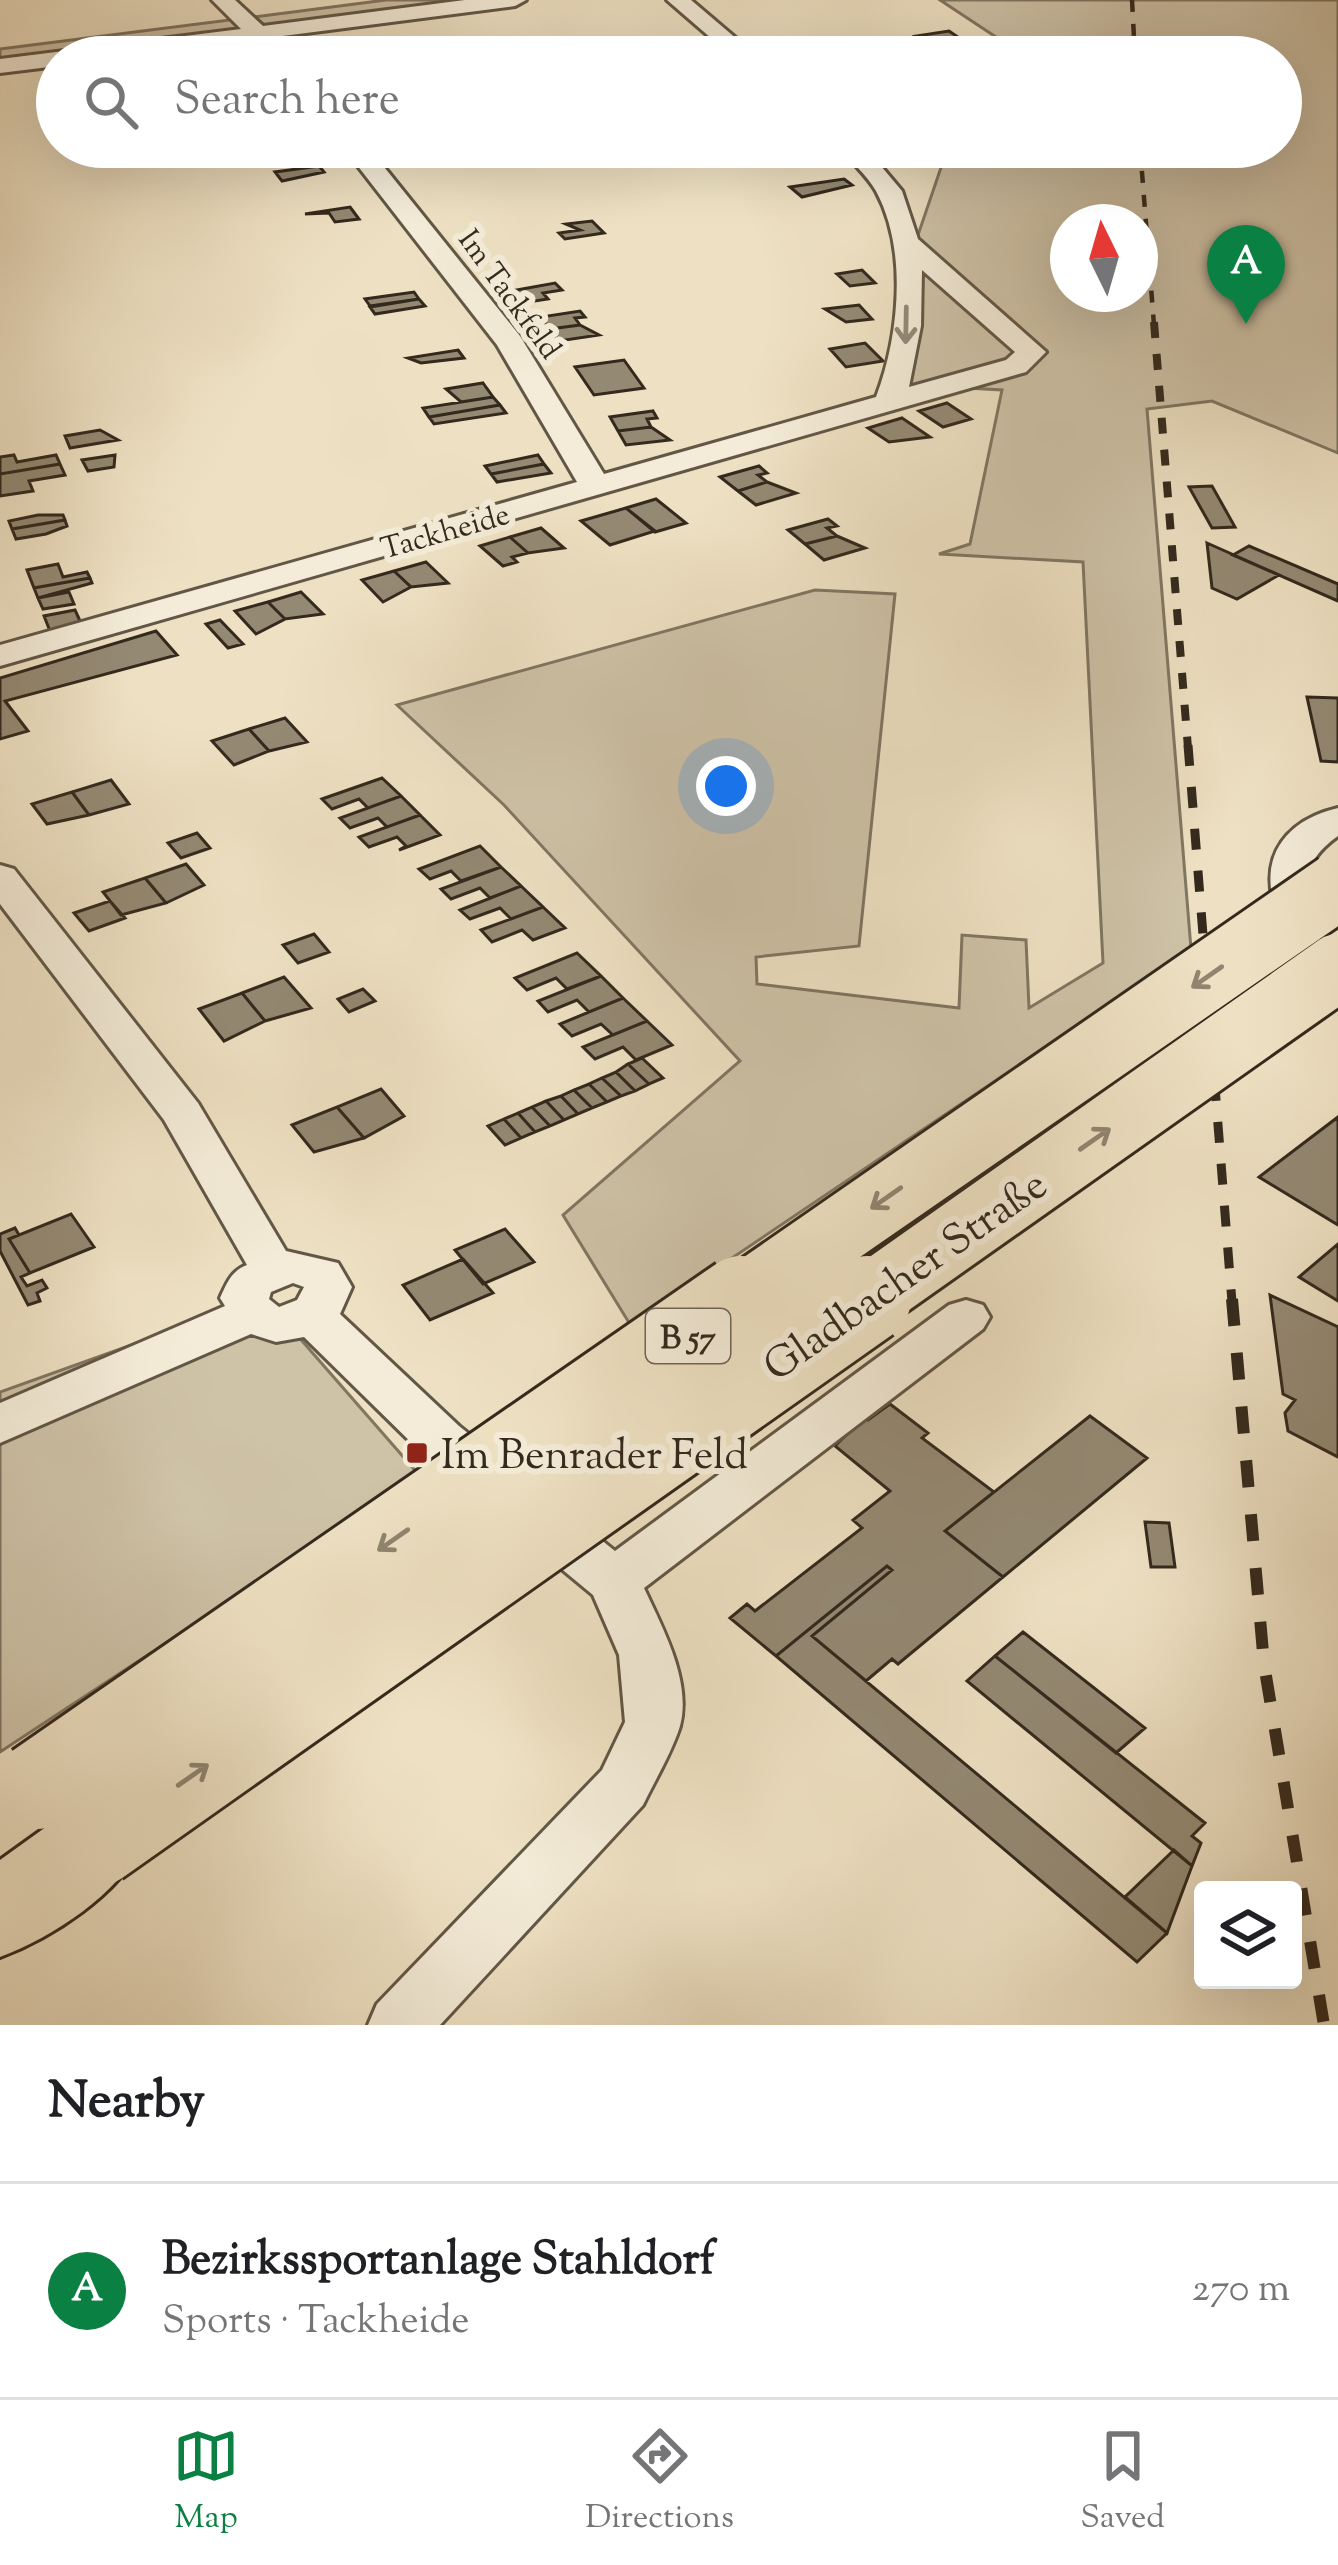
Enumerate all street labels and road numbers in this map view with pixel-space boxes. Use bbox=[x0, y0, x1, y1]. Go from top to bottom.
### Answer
street label: Im Tackfeld bbox=[446, 222, 570, 369]
street label: Tackheide bbox=[376, 495, 515, 572]
street label: Gladbacher Straße bbox=[753, 1158, 1061, 1398]
road number: B 57 bbox=[646, 1309, 730, 1363]

